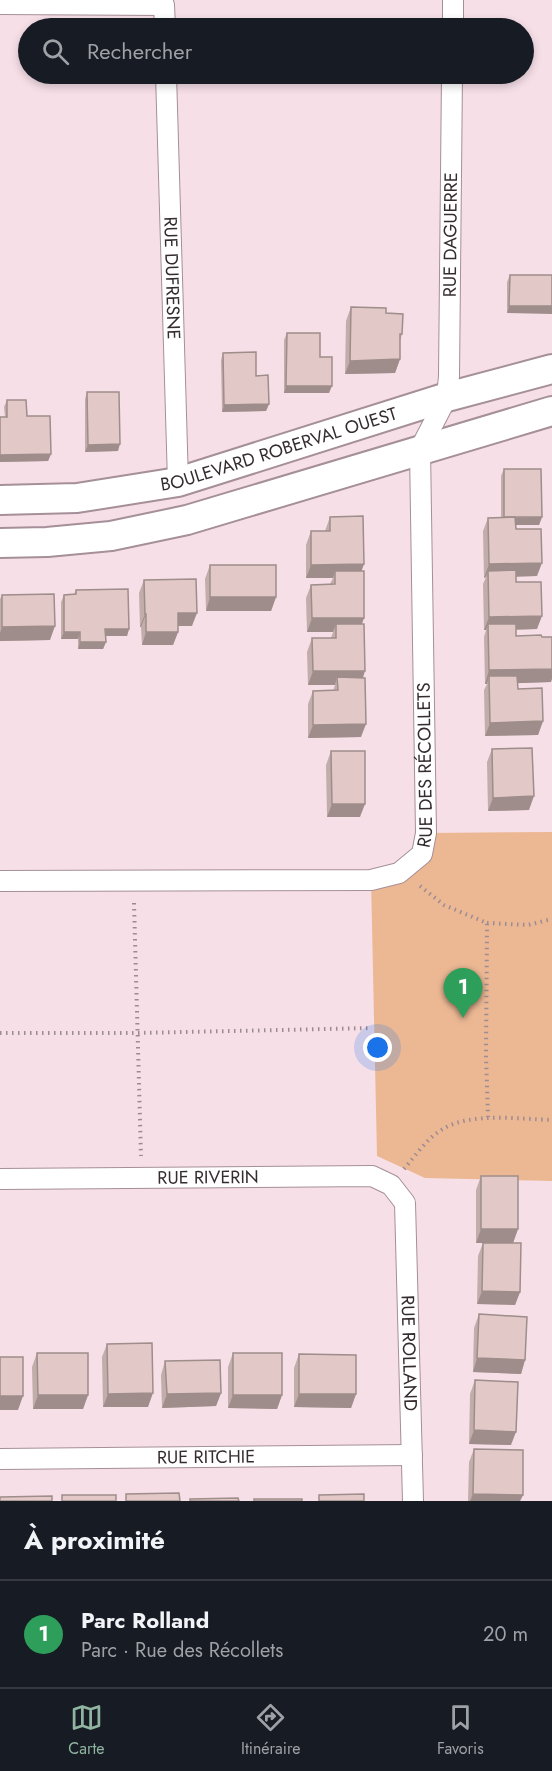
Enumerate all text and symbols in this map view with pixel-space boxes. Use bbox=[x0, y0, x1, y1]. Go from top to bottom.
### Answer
search box bbox=[18, 18, 534, 84]
icon: search bbox=[39, 35, 72, 68]
text: Rechercher bbox=[87, 35, 192, 67]
street label: RUE DAGUERRE bbox=[437, 172, 464, 297]
street label: RUE DUFRESNE bbox=[157, 216, 187, 340]
street label: BOULEVARD ROBERVAL OUEST bbox=[158, 400, 401, 498]
street label: RUE DES RÉCOLLETS bbox=[410, 682, 439, 850]
pin: 1 bbox=[444, 968, 482, 1018]
your location bbox=[363, 1033, 392, 1062]
street label: RUE RIVERIN bbox=[157, 1164, 259, 1191]
street label: RUE ROLLAND bbox=[394, 1295, 424, 1411]
street label: RUE RITCHIE bbox=[157, 1444, 255, 1470]
text: À proximité bbox=[24, 1521, 165, 1559]
text: Parc Rolland bbox=[81, 1604, 209, 1636]
text: 1 bbox=[38, 1620, 49, 1649]
text: 20 m bbox=[483, 1620, 528, 1649]
text: Parc · Rue des Récollets bbox=[81, 1636, 283, 1665]
tab: Carte bbox=[68, 1701, 104, 1760]
tab: Itinéraire bbox=[241, 1701, 300, 1760]
tab: Favoris bbox=[437, 1701, 484, 1760]

